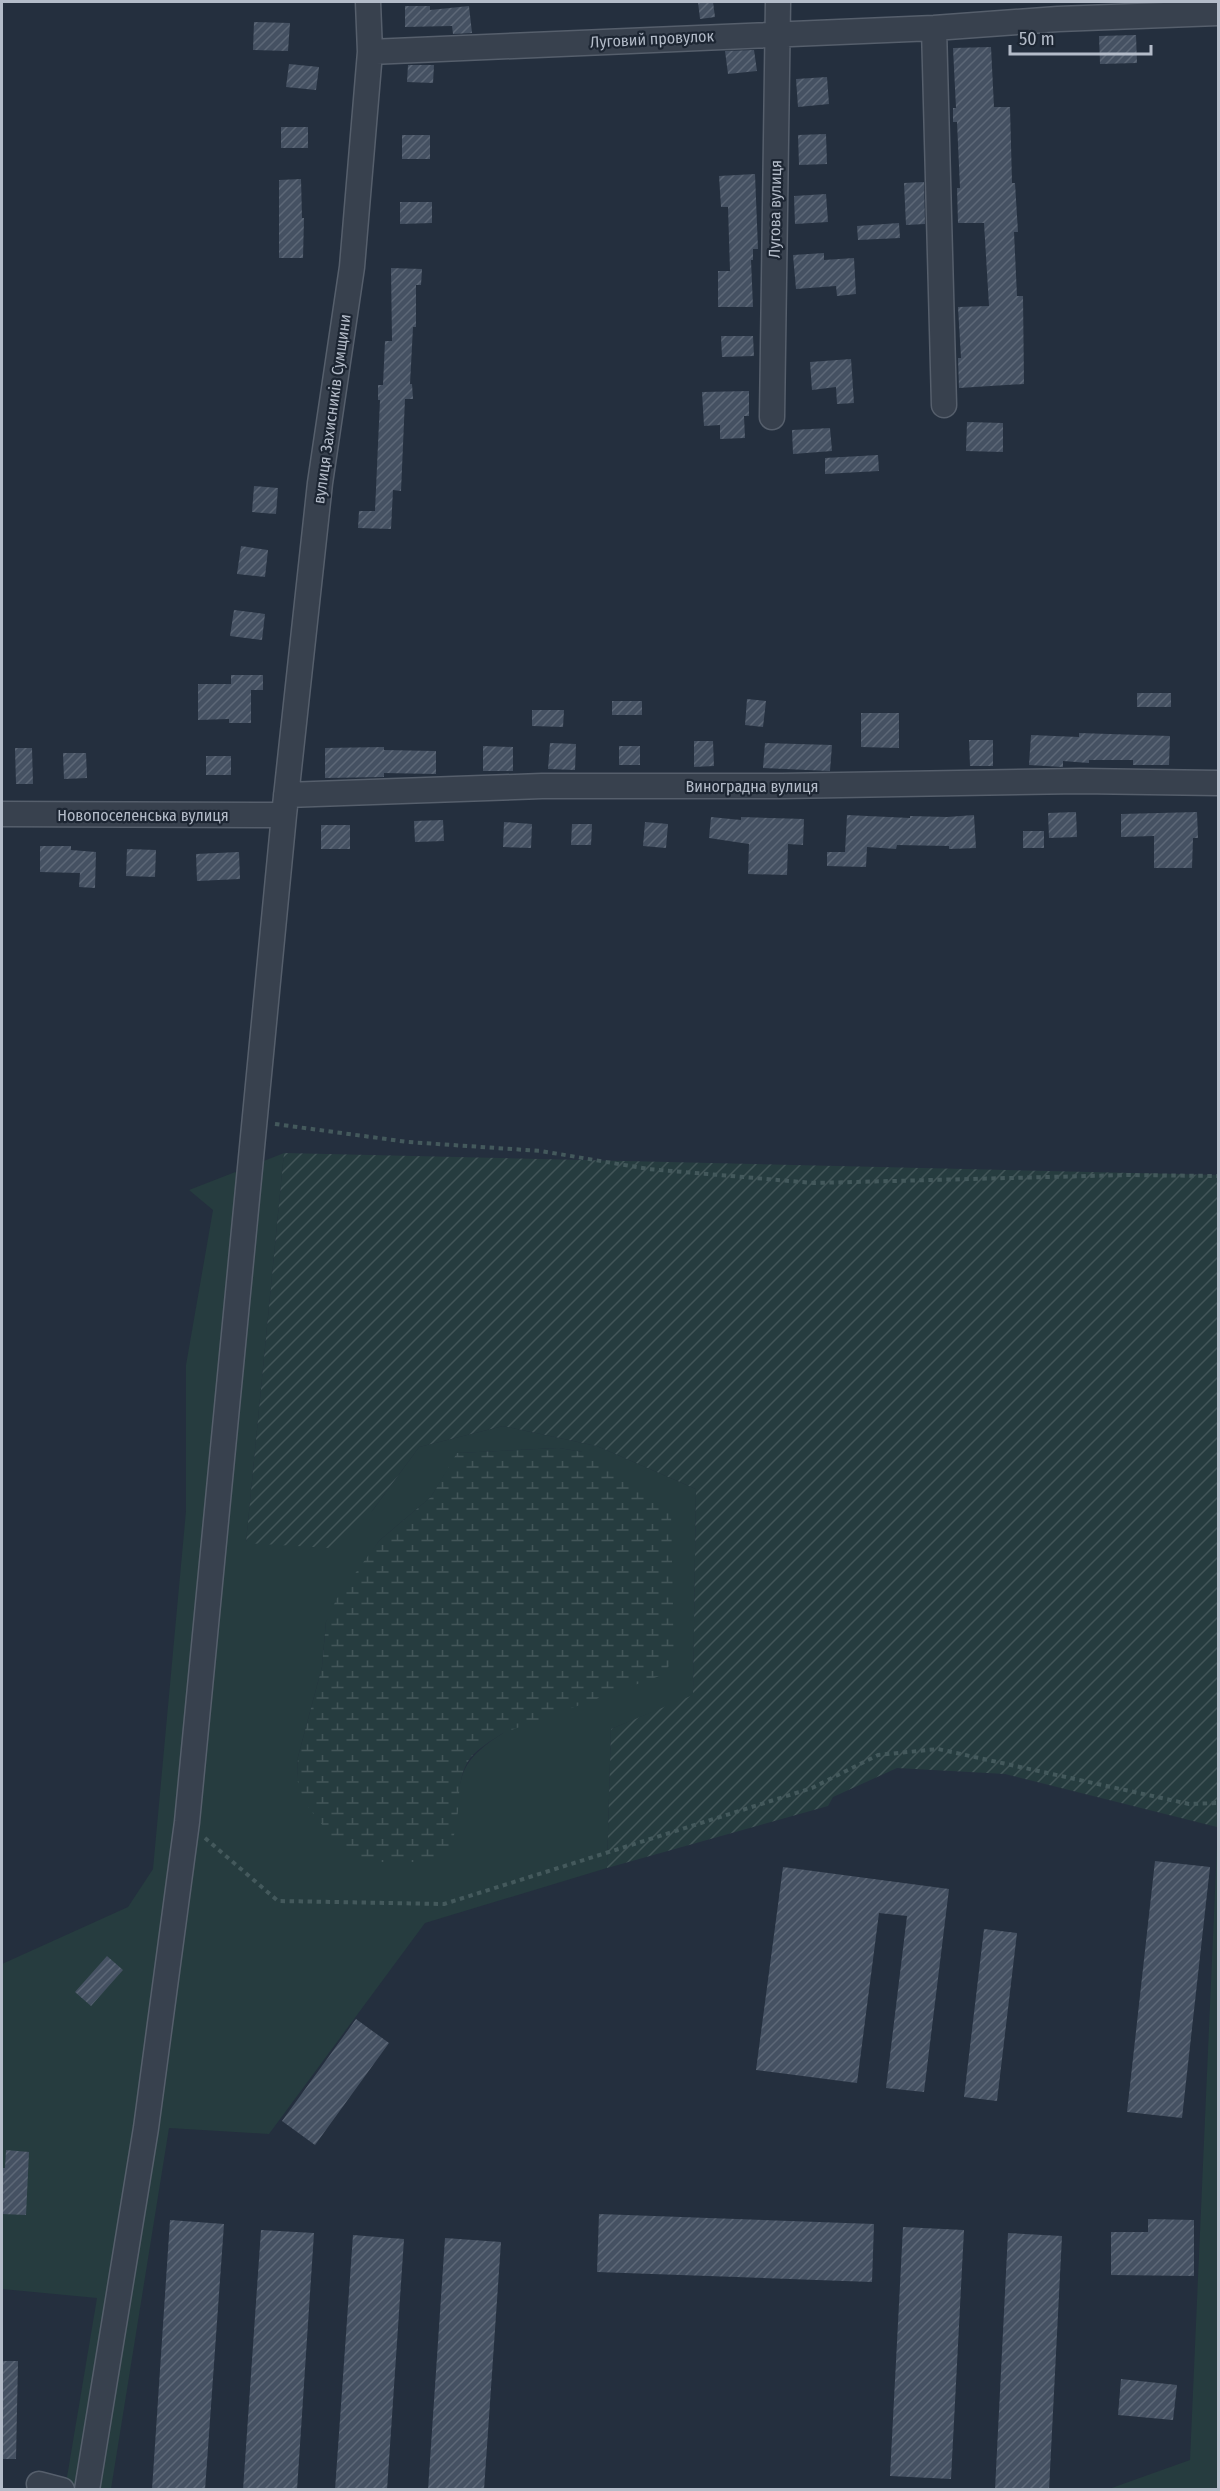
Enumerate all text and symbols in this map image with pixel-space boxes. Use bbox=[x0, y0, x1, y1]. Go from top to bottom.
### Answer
scale bar bbox=[1010, 18, 1151, 56]
street label: Луговий провулок bbox=[590, 26, 715, 52]
text: 50 m bbox=[1019, 28, 1055, 50]
street label: Лугова вулиця bbox=[765, 160, 785, 258]
street label: вулиця Захисників Сумщини bbox=[309, 313, 355, 505]
street label: Виноградна вулиця bbox=[686, 777, 818, 796]
street label: Новопоселенська вулиця bbox=[57, 806, 229, 825]

